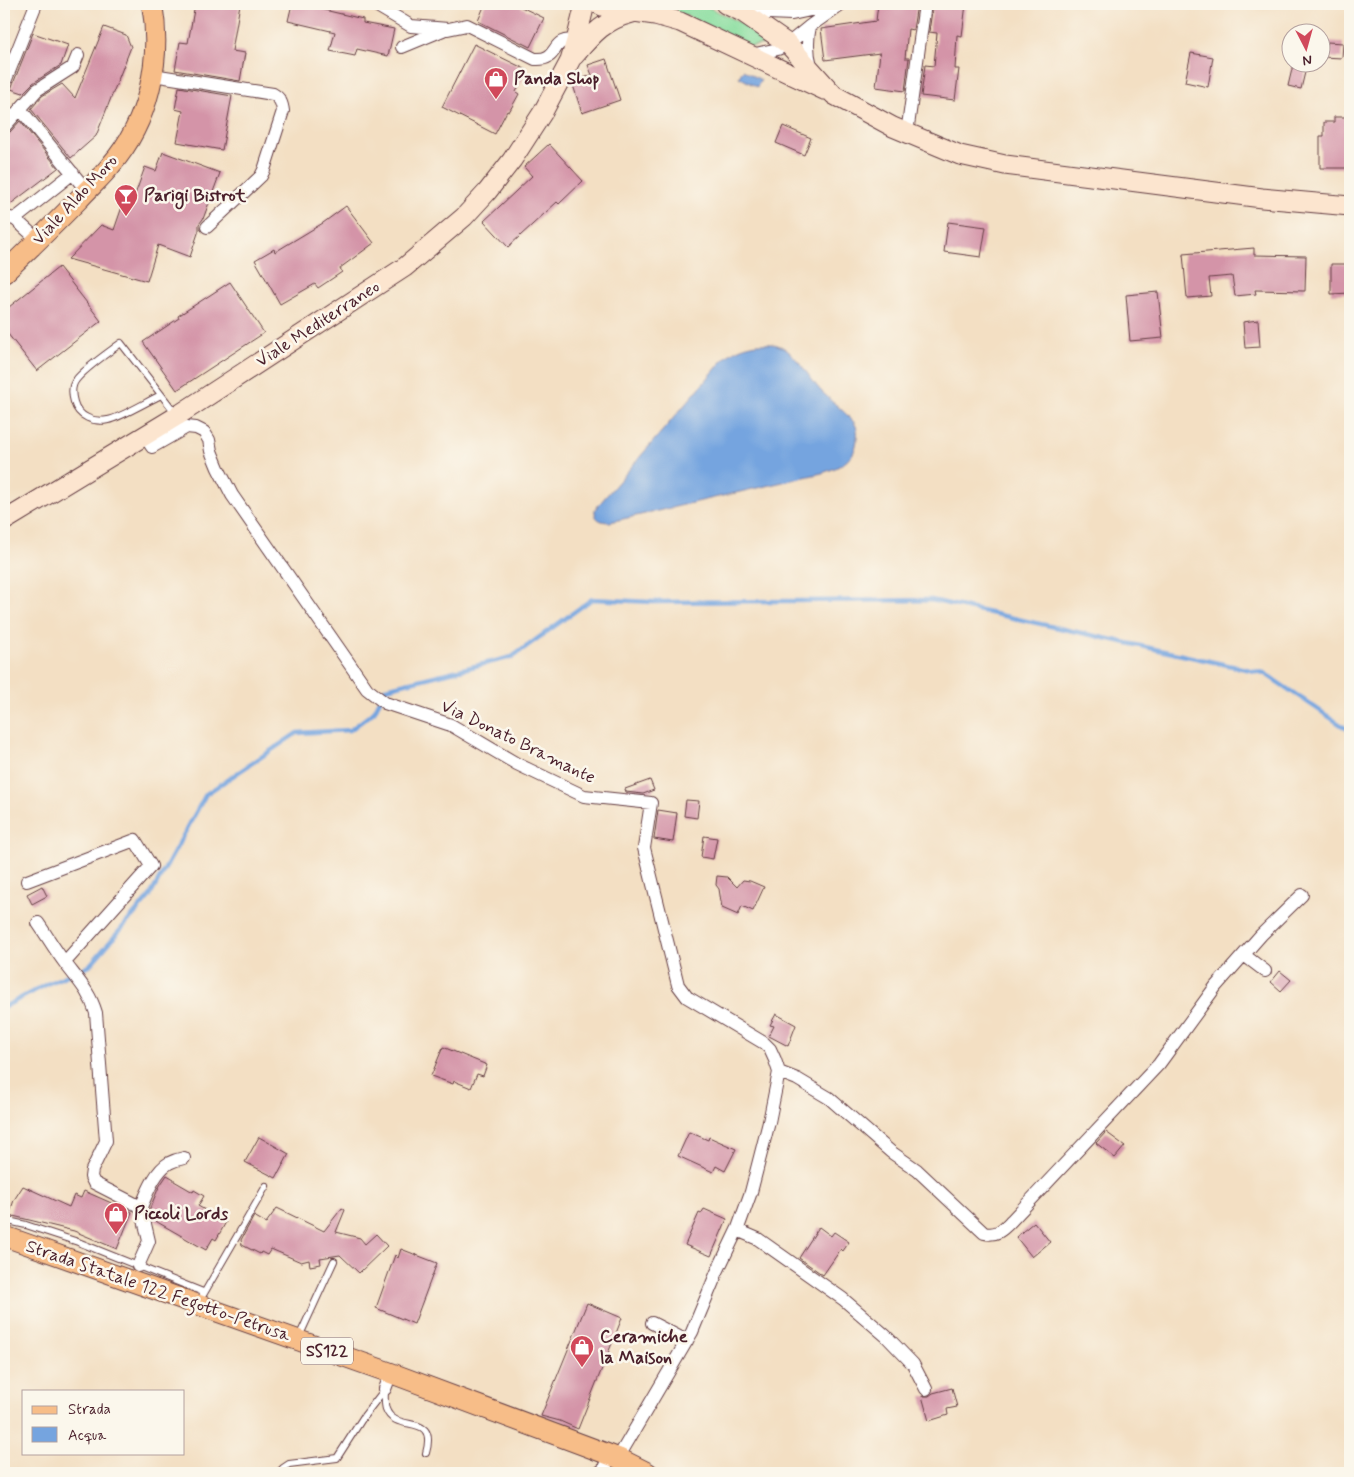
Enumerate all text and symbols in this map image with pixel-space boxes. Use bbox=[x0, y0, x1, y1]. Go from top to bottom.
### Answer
north arrow bbox=[1282, 22, 1332, 72]
text: N bbox=[1302, 50, 1313, 69]
shop icon: Panda Shop bbox=[483, 66, 509, 100]
place label: Panda Shop bbox=[514, 67, 600, 91]
street label: Viale Aldo Moro bbox=[27, 149, 123, 251]
bar icon: Parigi Bistrot bbox=[113, 183, 139, 217]
place label: Parigi Bistrot bbox=[144, 184, 247, 210]
street label: Viale Mediterraneo bbox=[251, 275, 385, 373]
street label: Via Donato Bramante bbox=[437, 694, 599, 790]
shop icon: Piccoli Lords bbox=[103, 1201, 129, 1235]
place label: Piccoli Lords bbox=[134, 1202, 228, 1226]
street label: Strada Statale 122 Fegotto-Petrusa bbox=[22, 1234, 294, 1350]
place label: Ceramiche la Maison bbox=[600, 1325, 688, 1370]
shop icon: Ceramiche la Maison bbox=[569, 1334, 595, 1368]
road number: SS122 bbox=[301, 1338, 353, 1364]
legend bbox=[22, 1390, 185, 1454]
text: Strada bbox=[68, 1400, 111, 1420]
text: Acqua bbox=[68, 1426, 107, 1446]

